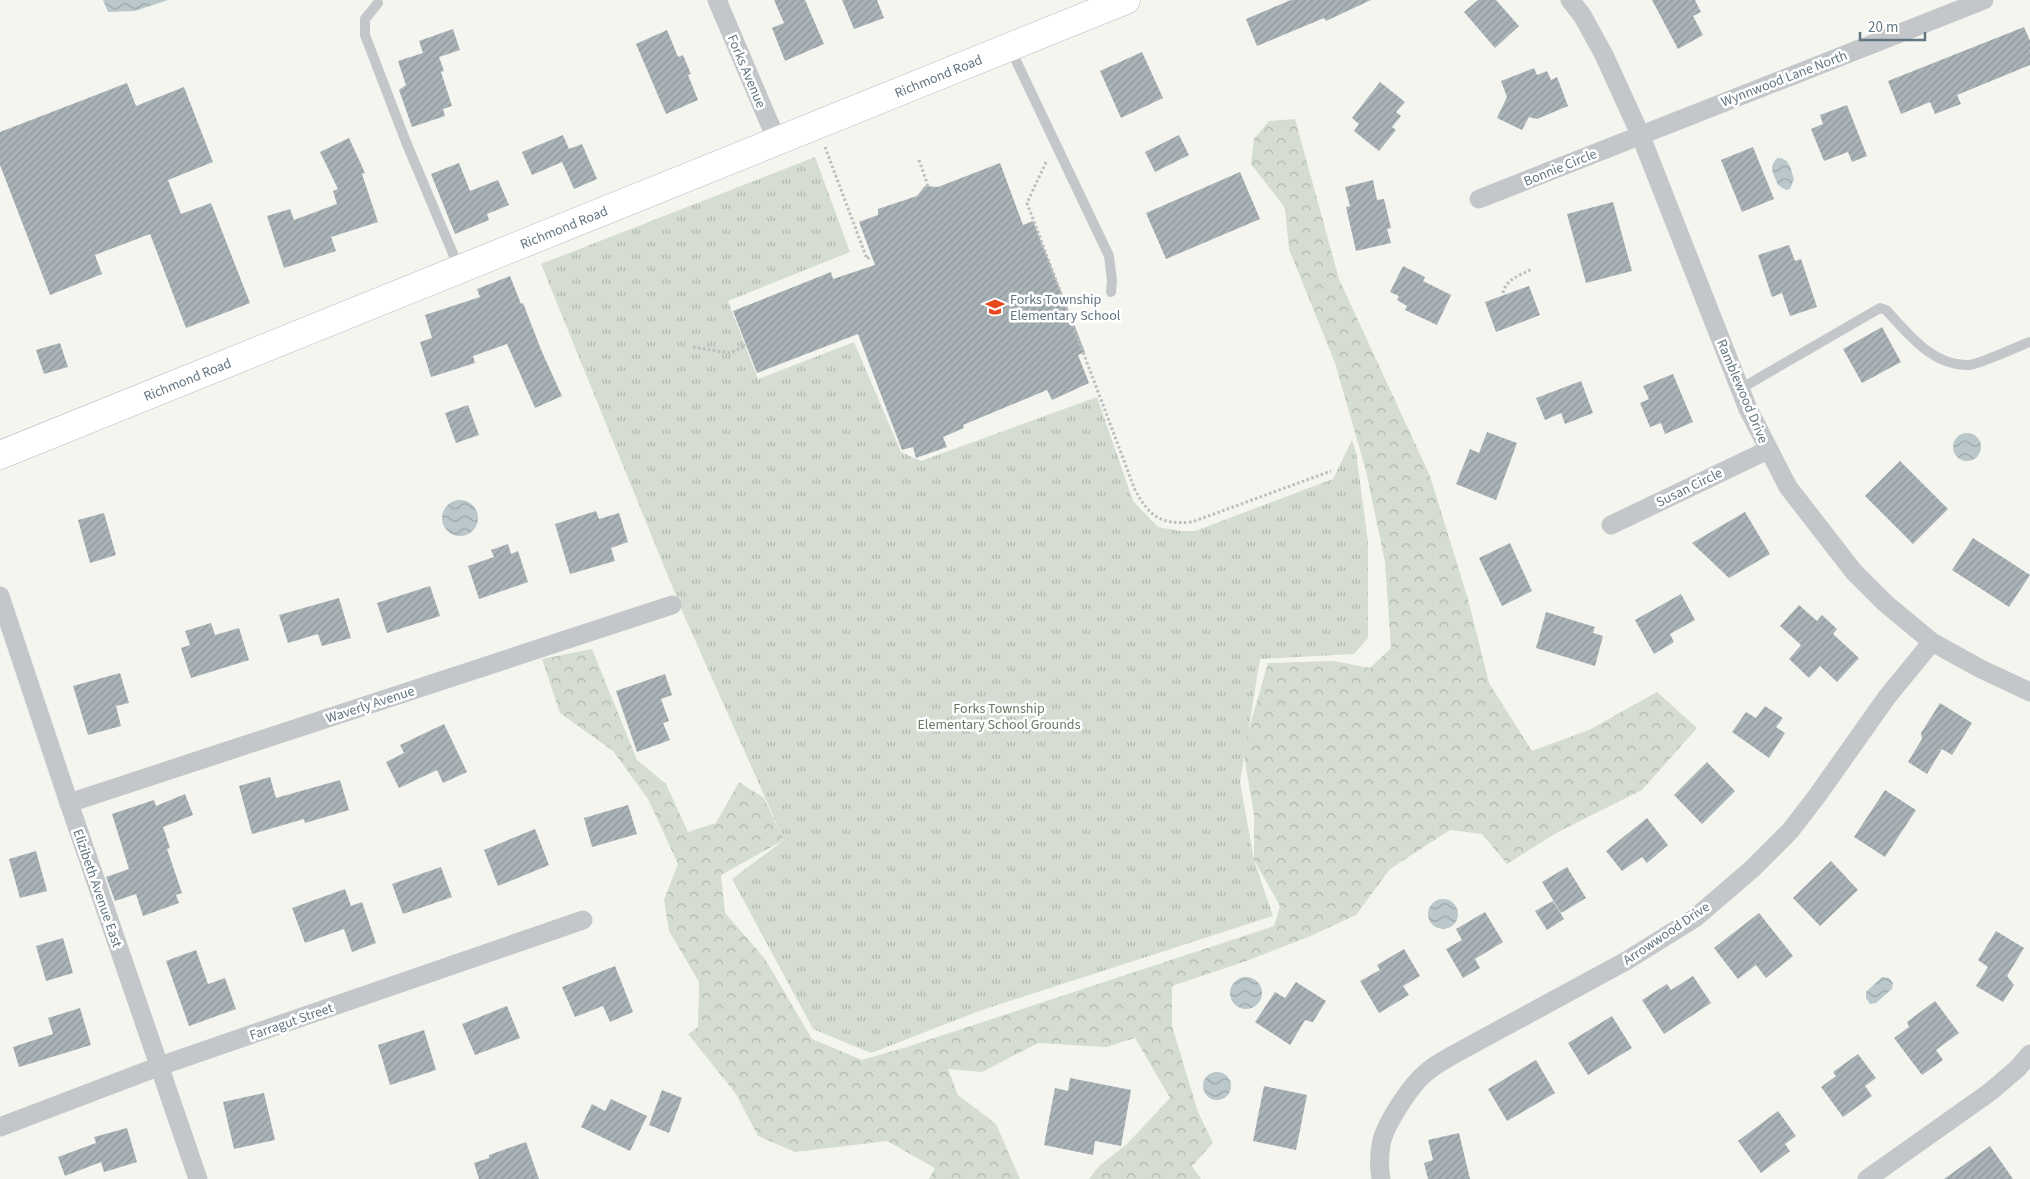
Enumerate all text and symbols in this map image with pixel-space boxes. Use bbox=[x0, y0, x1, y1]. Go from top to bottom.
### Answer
scale bar bbox=[1860, 10, 1925, 42]
text: 20 m bbox=[1868, 17, 1898, 38]
street label: Forks Avenue bbox=[722, 32, 771, 111]
street label: Wynnwood Lane North bbox=[1718, 46, 1850, 112]
street label: Richmond Road bbox=[892, 50, 986, 103]
street label: Bonnie Circle bbox=[1521, 144, 1600, 192]
street label: Richmond Road bbox=[517, 201, 611, 255]
place label: Forks Township Elementary School bbox=[1010, 290, 1121, 326]
school or university icon: Forks Township Elementary School bbox=[984, 296, 1006, 318]
street label: Ramblewood Drive bbox=[1711, 336, 1773, 446]
street label: Richmond Road bbox=[141, 354, 235, 407]
street label: Susan Circle bbox=[1653, 463, 1726, 513]
street label: Waverly Avenue bbox=[323, 681, 417, 729]
park label: Forks Township Elementary School Grounds bbox=[917, 699, 1081, 735]
street label: Elizibeth Avenue East bbox=[67, 826, 127, 951]
street label: Arrowwood Drive bbox=[1619, 897, 1714, 970]
street label: Farragut Street bbox=[247, 998, 336, 1046]

